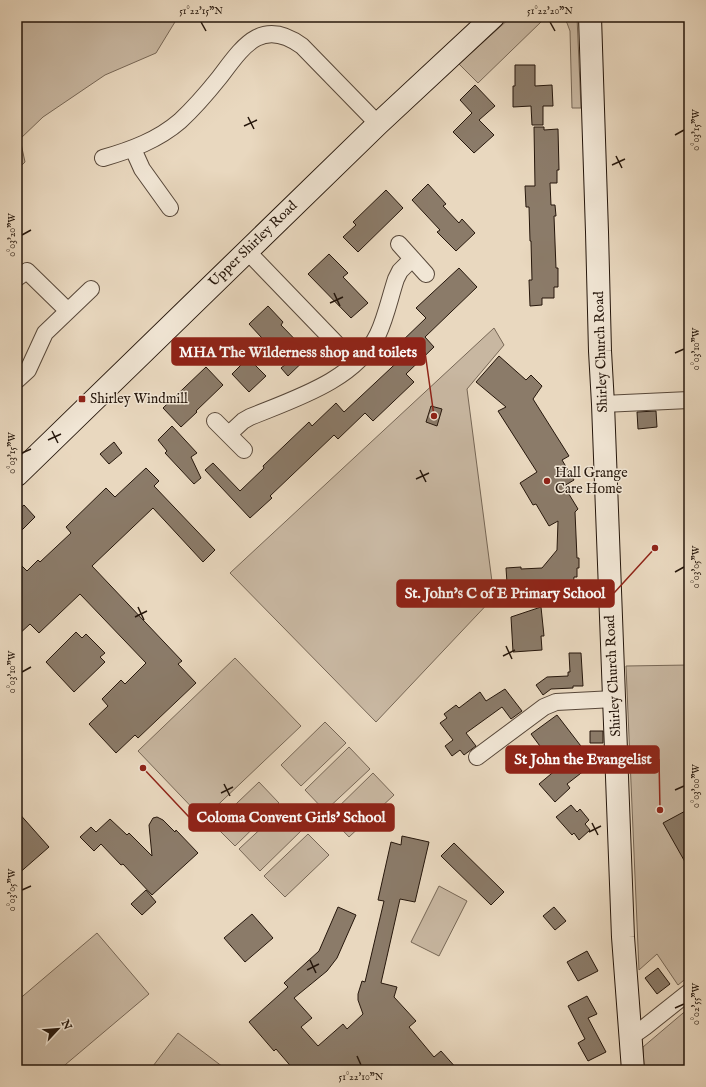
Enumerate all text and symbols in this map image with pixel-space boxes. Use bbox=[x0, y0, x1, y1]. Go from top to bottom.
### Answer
text: 51°22'15"N bbox=[179, 5, 223, 18]
text: 51°22'20"N bbox=[527, 5, 573, 18]
text: 0°03'15"W bbox=[690, 109, 703, 151]
street label: Upper Shirley Road bbox=[205, 197, 302, 291]
text: 0°03'20"W bbox=[6, 213, 19, 257]
street label: Shirley Church Road bbox=[590, 290, 612, 413]
text: 0°03'10"W bbox=[690, 327, 703, 370]
callout: MHA The Wilderness shop and toilets bbox=[172, 338, 425, 365]
text: MHA The Wilderness shop and toilets bbox=[179, 343, 418, 362]
place label: Shirley Windmill bbox=[90, 390, 188, 408]
marker: Shirley Windmill bbox=[77, 394, 87, 404]
text: 0°03'15"W bbox=[6, 432, 19, 474]
place label: Hall Grange Care Home bbox=[555, 464, 628, 498]
marker: Hall Grange Care Home bbox=[542, 476, 552, 486]
text: 0°03'05"W bbox=[690, 545, 703, 588]
callout: St. John's C of E Primary School bbox=[397, 580, 614, 607]
text: St. John's C of E Primary School bbox=[405, 584, 606, 603]
street label: Shirley Church Road bbox=[601, 614, 625, 737]
text: 0°03'10"W bbox=[6, 650, 19, 693]
callout: St John the Evangelist bbox=[506, 746, 659, 773]
text: St John the Evangelist bbox=[514, 750, 652, 769]
text: 0°03'00"W bbox=[690, 764, 703, 808]
callout: Coloma Convent Girls' School bbox=[189, 804, 394, 831]
text: Coloma Convent Girls' School bbox=[196, 808, 386, 827]
text: 0°03'05"W bbox=[6, 868, 19, 911]
text: 0°02'55"W bbox=[690, 982, 703, 1025]
north arrow bbox=[38, 1009, 78, 1049]
text: N bbox=[57, 1017, 75, 1033]
text: 51°22'10"N bbox=[339, 1071, 384, 1084]

